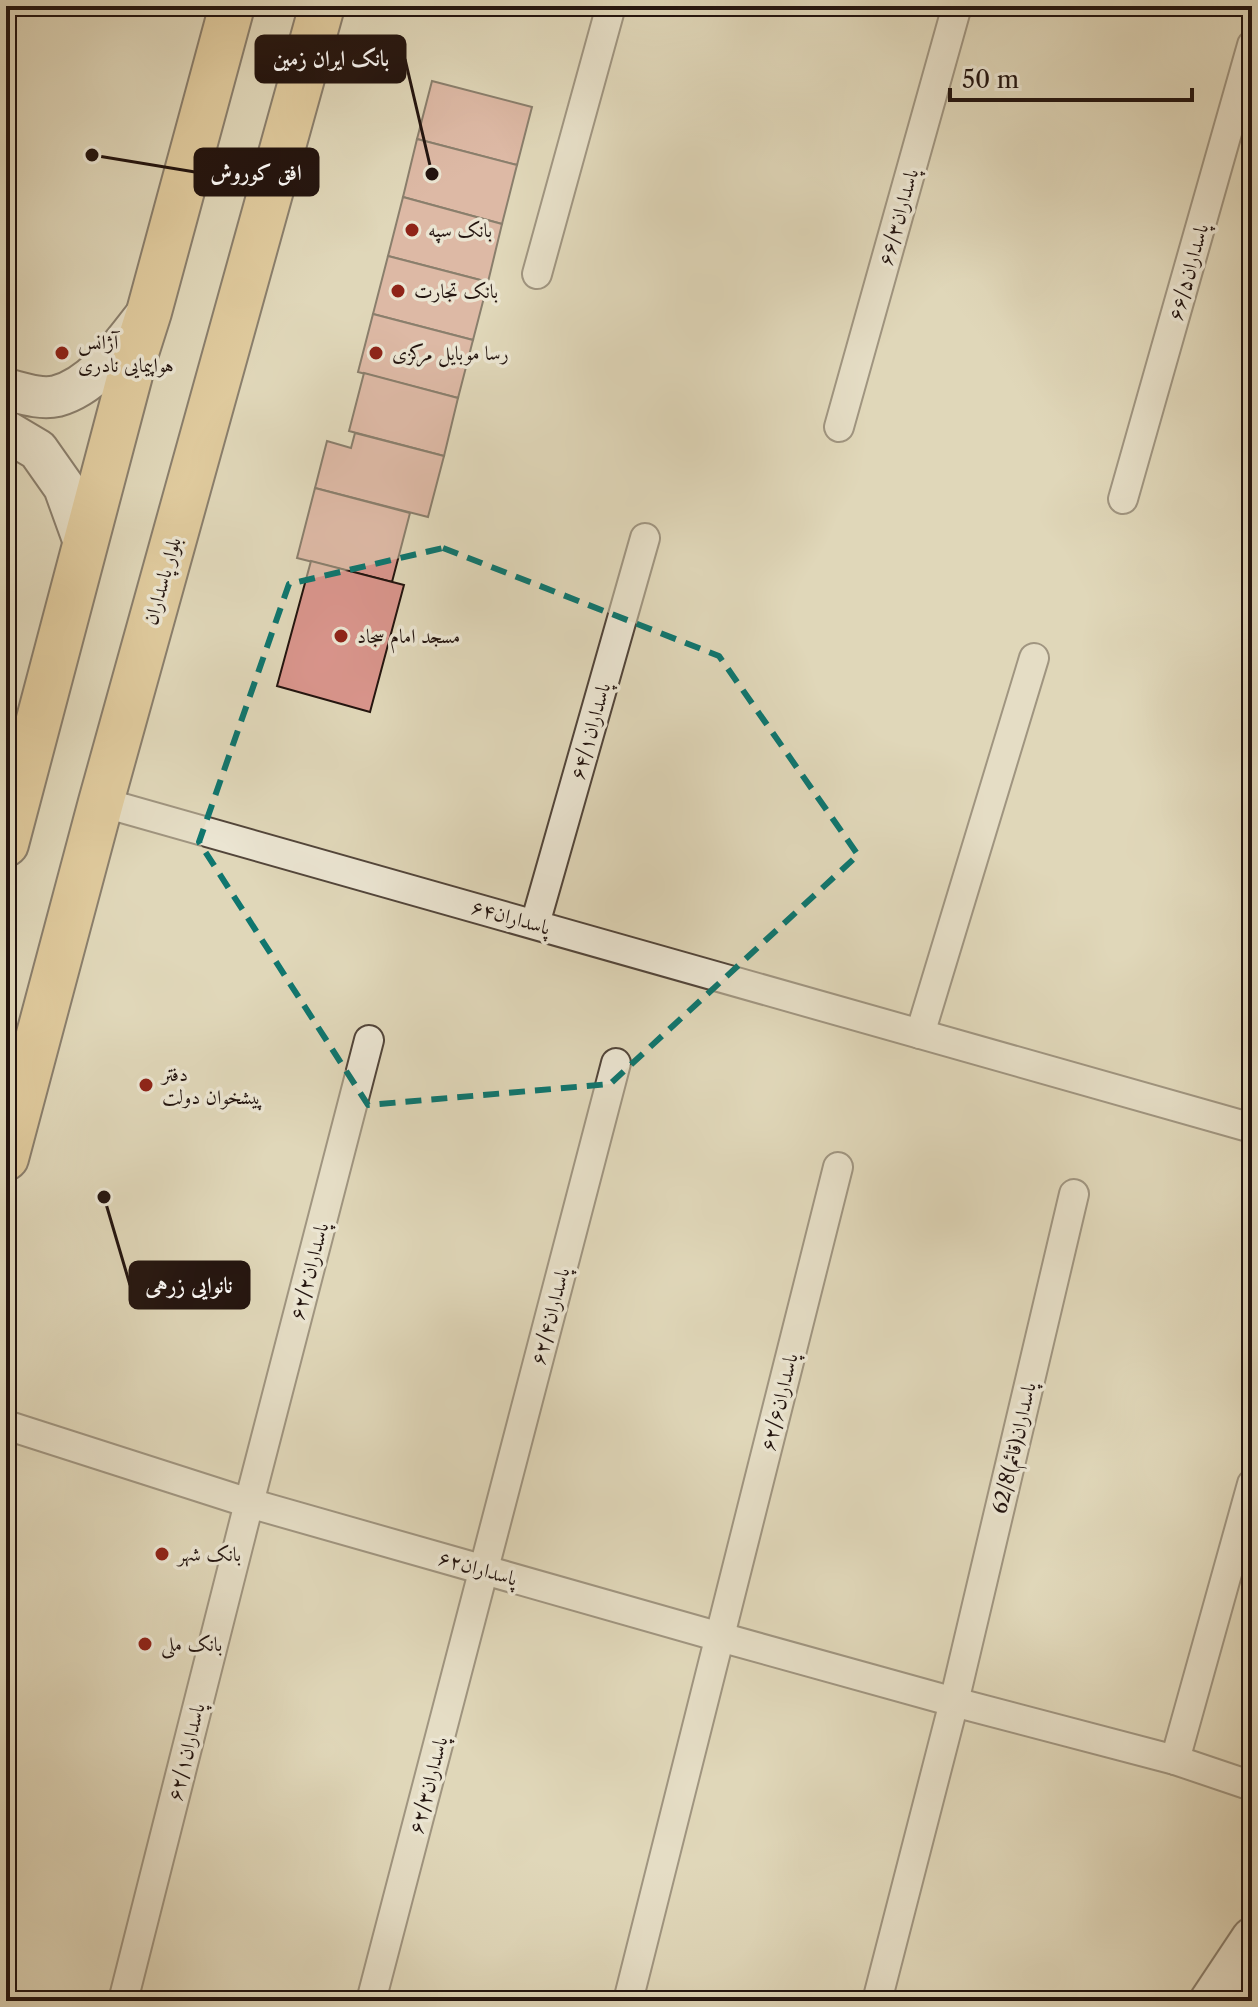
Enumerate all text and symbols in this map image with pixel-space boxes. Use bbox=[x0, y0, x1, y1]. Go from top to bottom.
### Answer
callout: بانک ایران زمین bbox=[256, 36, 405, 82]
text: بانک ایران زمین bbox=[273, 45, 389, 72]
scale bar bbox=[950, 52, 1192, 102]
text: 50 m bbox=[962, 65, 1019, 94]
callout: افق کوروش bbox=[195, 149, 318, 195]
text: افق کوروش bbox=[210, 159, 302, 186]
street label: پاسداران۶۶/۳ bbox=[873, 165, 926, 269]
place label: بانک سپه bbox=[428, 218, 492, 244]
street label: پاسداران۶۶/۵ bbox=[1163, 220, 1216, 324]
marker: بانک سپه bbox=[403, 221, 421, 239]
place label: بانک تجارت bbox=[414, 279, 498, 303]
marker: بانک تجارت bbox=[389, 282, 407, 300]
place label: آژانس هواپیمایی نادری bbox=[78, 330, 174, 379]
place label: رسا موبایل مرکزی bbox=[392, 341, 509, 368]
marker: آژانس هواپیمایی نادری bbox=[53, 344, 71, 362]
marker: رسا موبایل مرکزی bbox=[367, 344, 385, 362]
street label: بلوار پاسداران bbox=[138, 534, 189, 628]
place label: مسجد امام سجاد bbox=[357, 624, 460, 654]
marker: مسجد امام سجاد bbox=[332, 627, 350, 645]
street label: پاسداران۶۴/۱ bbox=[565, 679, 618, 783]
street label: پاسداران۶۴ bbox=[468, 894, 554, 943]
place label: دفتر پیشخوان دولت bbox=[160, 1062, 263, 1111]
marker: دفتر پیشخوان دولت bbox=[137, 1076, 155, 1094]
street label: پاسداران۶۲/۲ bbox=[285, 1219, 337, 1323]
callout: نانوایی زرهی bbox=[130, 1262, 249, 1308]
street label: پاسداران۶۲/۴ bbox=[526, 1264, 578, 1368]
text: نانوایی زرهی bbox=[144, 1272, 233, 1301]
street label: پاسداران۶۲/۶ bbox=[755, 1350, 806, 1454]
street label: 62/8پاسداران(قائم) bbox=[987, 1379, 1047, 1517]
place label: بانک شهر bbox=[176, 1542, 241, 1567]
marker: بانک شهر bbox=[153, 1545, 171, 1563]
street label: پاسداران۶۲ bbox=[435, 1545, 521, 1594]
place label: بانک ملی bbox=[161, 1632, 222, 1659]
marker: بانک ملی bbox=[136, 1635, 154, 1653]
street label: پاسداران۶۲/۱ bbox=[162, 1700, 213, 1804]
street label: پاسداران۶۲/۳ bbox=[404, 1733, 456, 1837]

